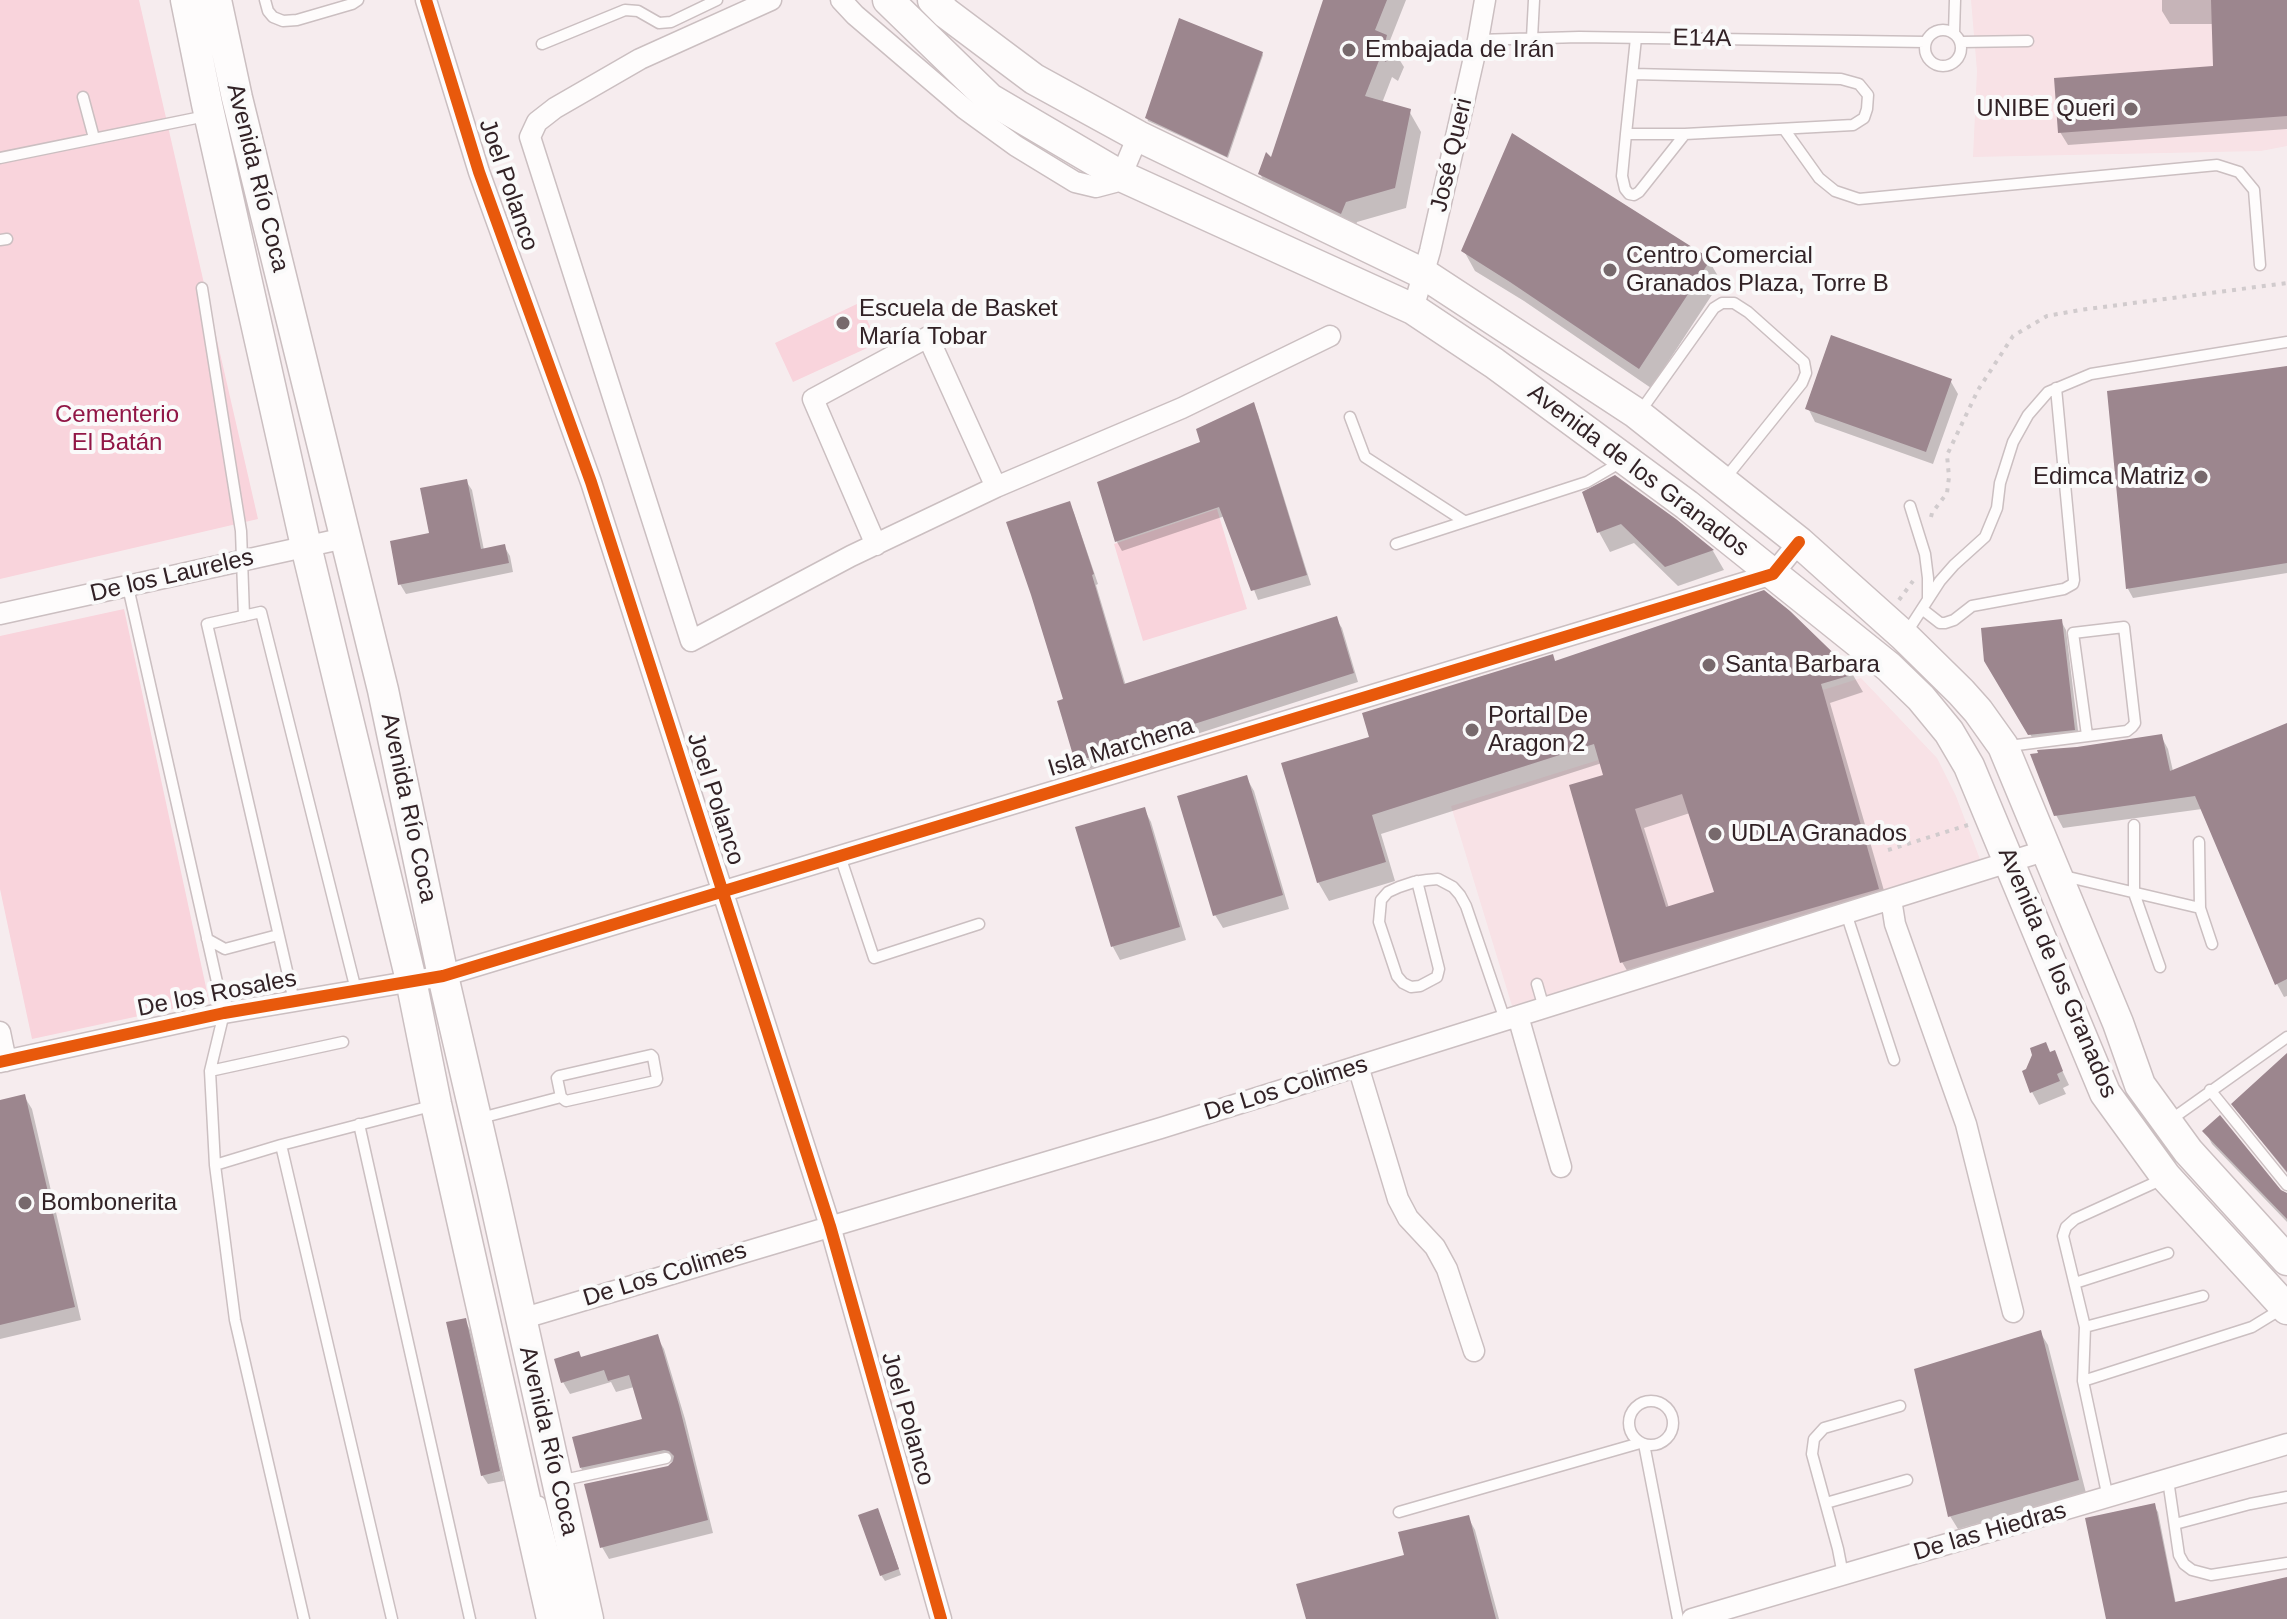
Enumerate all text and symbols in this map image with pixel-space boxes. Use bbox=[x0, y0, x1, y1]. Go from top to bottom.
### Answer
street label: E14A bbox=[1672, 24, 1732, 54]
place label: Embajada de Irán bbox=[1365, 36, 1554, 64]
marker: Embajada de Irán bbox=[1340, 41, 1358, 59]
street label: Avenida Río Coca bbox=[220, 81, 294, 275]
street label: José Queri bbox=[1425, 95, 1479, 215]
place label: UNIBE Queri bbox=[1976, 95, 2115, 123]
marker: UNIBE Queri bbox=[2122, 100, 2140, 118]
street label: Joel Polanco bbox=[472, 115, 544, 255]
place label: Centro Comercial Granados Plaza, Torre B bbox=[1626, 242, 1889, 298]
marker: Centro Comercial Granados Plaza, Torre B bbox=[1601, 261, 1619, 279]
place label: Escuela de Basket María Tobar bbox=[859, 295, 1058, 351]
marker: Escuela de Basket María Tobar bbox=[834, 314, 852, 332]
street label: Avenida de los Granados bbox=[1522, 379, 1754, 563]
park label: Cementerio El Batán bbox=[55, 401, 179, 457]
place label: Edimca Matriz bbox=[2033, 463, 2185, 491]
marker: Edimca Matriz bbox=[2192, 468, 2210, 486]
street label: De los Laureles bbox=[88, 543, 256, 609]
place label: Santa Barbara bbox=[1725, 651, 1880, 679]
marker: Santa Barbara bbox=[1700, 656, 1718, 674]
place label: Portal De Aragon 2 bbox=[1488, 702, 1588, 758]
street label: Avenida Río Coca bbox=[374, 711, 442, 905]
street label: Isla Marchena bbox=[1045, 712, 1197, 784]
marker: Portal De Aragon 2 bbox=[1463, 721, 1481, 739]
street label: Joel Polanco bbox=[680, 729, 750, 869]
place label: UDLA Granados bbox=[1731, 820, 1907, 848]
marker: UDLA Granados bbox=[1706, 825, 1724, 843]
street label: Avenida de los Granados bbox=[1991, 844, 2123, 1102]
street label: De los Rosales bbox=[135, 964, 299, 1024]
street label: De Los Colimes bbox=[1201, 1050, 1371, 1128]
place label: Bombonerita bbox=[41, 1189, 177, 1217]
marker: Bombonerita bbox=[16, 1194, 34, 1212]
street label: De Los Colimes bbox=[580, 1236, 750, 1314]
street label: Avenida Río Coca bbox=[512, 1344, 584, 1538]
street label: Joel Polanco bbox=[874, 1349, 940, 1489]
street label: De las Hiedras bbox=[1910, 1496, 2070, 1568]

